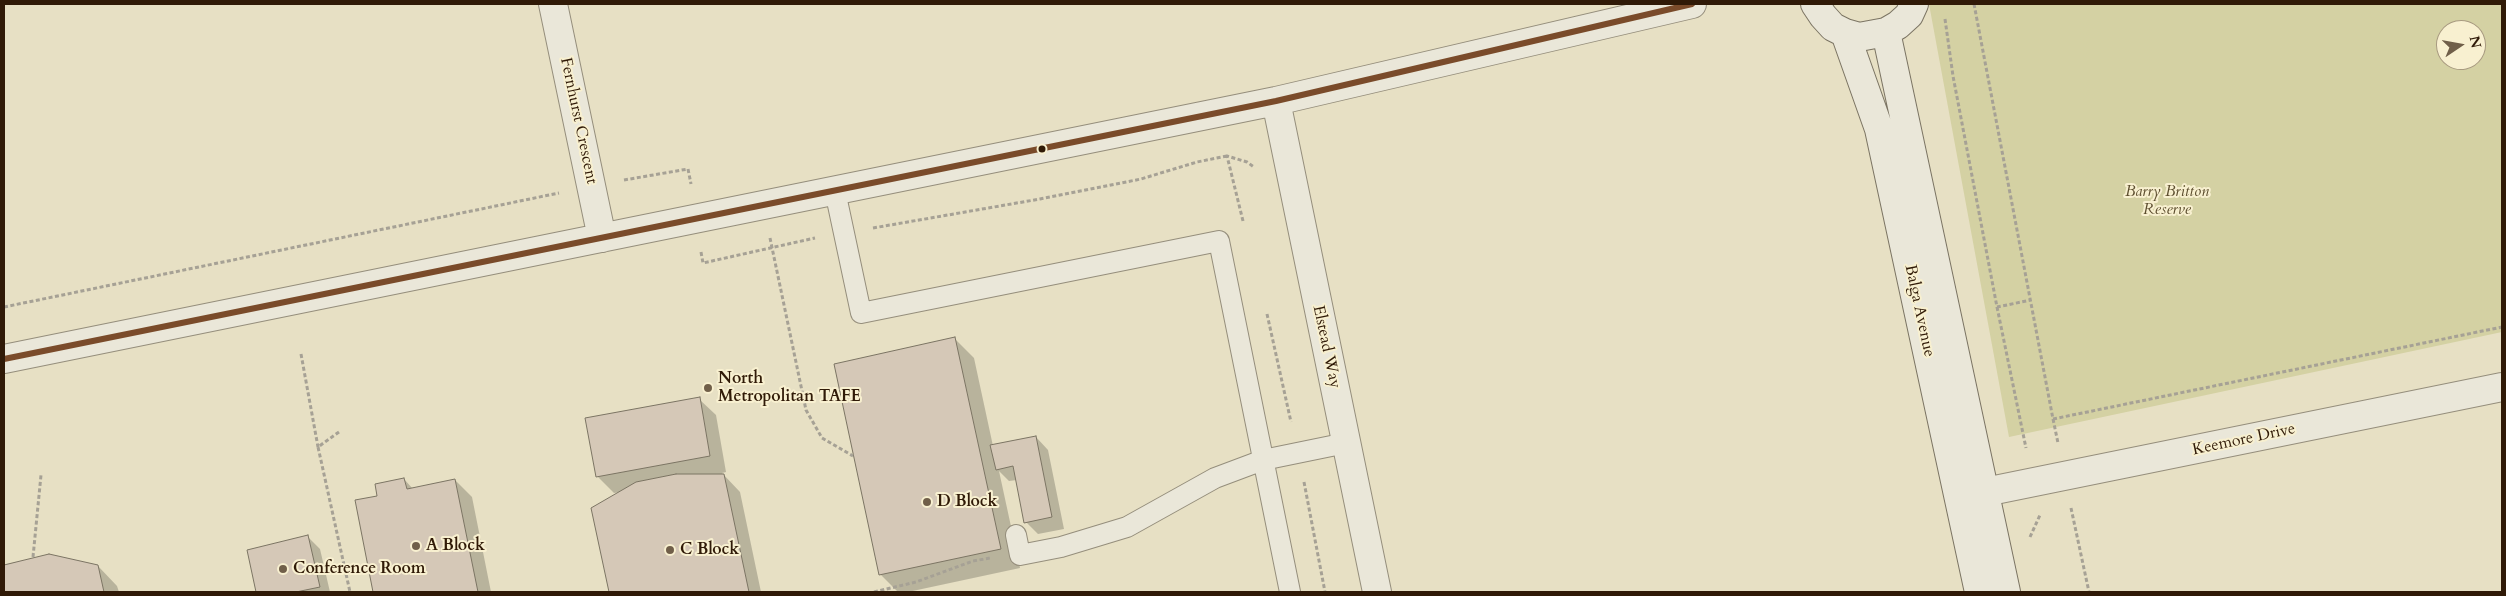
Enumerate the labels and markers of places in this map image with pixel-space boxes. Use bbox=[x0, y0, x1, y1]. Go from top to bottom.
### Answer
unlabelled marker bbox=[1037, 144, 1047, 154]
place label: North Metropolitan TAFE bbox=[718, 369, 861, 407]
marker: North Metropolitan TAFE bbox=[702, 382, 714, 394]
place label: D Block bbox=[937, 492, 998, 512]
marker: D Block bbox=[921, 496, 933, 508]
place label: A Block bbox=[426, 536, 485, 556]
marker: A Block bbox=[410, 540, 422, 552]
place label: C Block bbox=[680, 540, 739, 560]
marker: C Block bbox=[664, 544, 676, 556]
place label: Conference Room bbox=[293, 559, 426, 579]
marker: Conference Room bbox=[277, 563, 289, 575]

